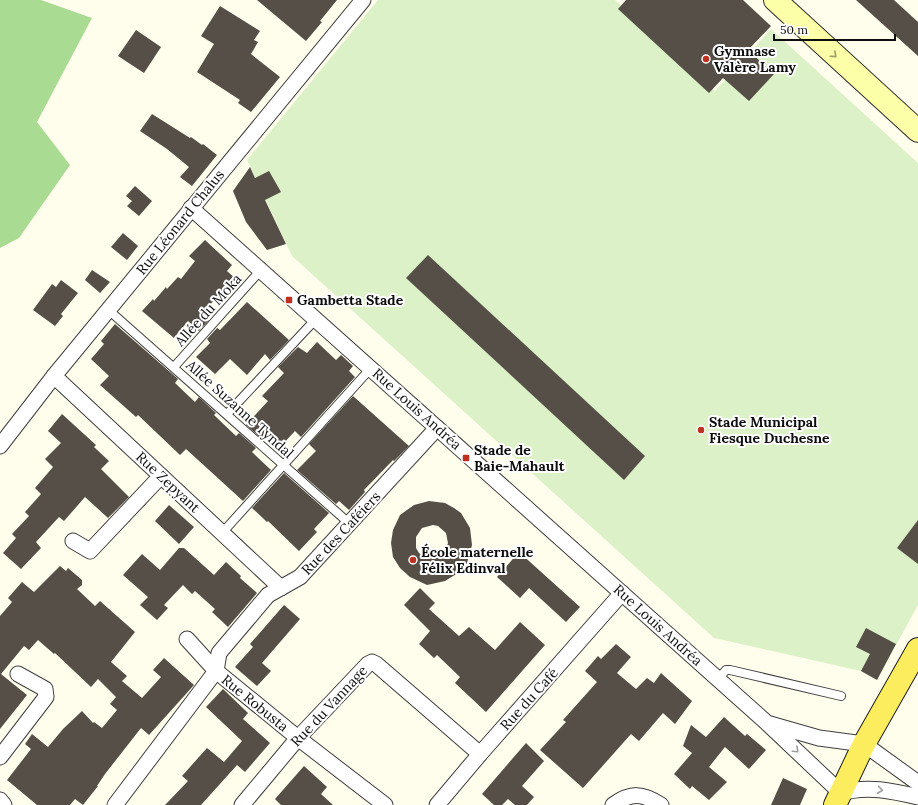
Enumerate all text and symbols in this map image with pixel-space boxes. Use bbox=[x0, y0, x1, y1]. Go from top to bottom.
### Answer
scale bar bbox=[774, 16, 895, 42]
text: 50 m bbox=[780, 22, 808, 37]
place label: Gymnase Valère Lamy bbox=[714, 42, 796, 76]
one-way arrow bbox=[830, 50, 837, 57]
marker: Gymnase Valère Lamy bbox=[701, 54, 711, 64]
street label: Rue Léonard Chalus bbox=[132, 166, 228, 278]
street label: Allée du Moka bbox=[170, 270, 245, 351]
place label: Gambetta Stade bbox=[297, 291, 404, 309]
marker: Gambetta Stade bbox=[284, 295, 294, 305]
street label: Allée Suzanne Tyndal bbox=[182, 355, 298, 462]
street label: Rue Louis Andréa bbox=[369, 364, 465, 454]
place label: Stade Municipal Fiesque Duchesne bbox=[709, 413, 830, 447]
marker: Stade Municipal Fiesque Duchesne bbox=[696, 425, 706, 435]
place label: Stade de Baie-Mahault bbox=[474, 441, 565, 475]
street label: Rue Zepyant bbox=[132, 448, 204, 517]
marker: Stade de Baie-Mahault bbox=[461, 453, 471, 463]
street label: Rue des Caféiers bbox=[298, 487, 384, 579]
place label: École maternelle Félix Edinval bbox=[421, 543, 534, 577]
marker: École maternelle Félix Edinval bbox=[408, 555, 418, 565]
street label: Rue Louis Andréa bbox=[610, 580, 706, 670]
street label: Rue du Vannage bbox=[287, 661, 371, 750]
street label: Rue du Café bbox=[496, 664, 562, 734]
street label: Rue Robusta bbox=[218, 671, 292, 735]
one-way arrow bbox=[791, 745, 799, 752]
one-way arrow bbox=[877, 785, 883, 794]

